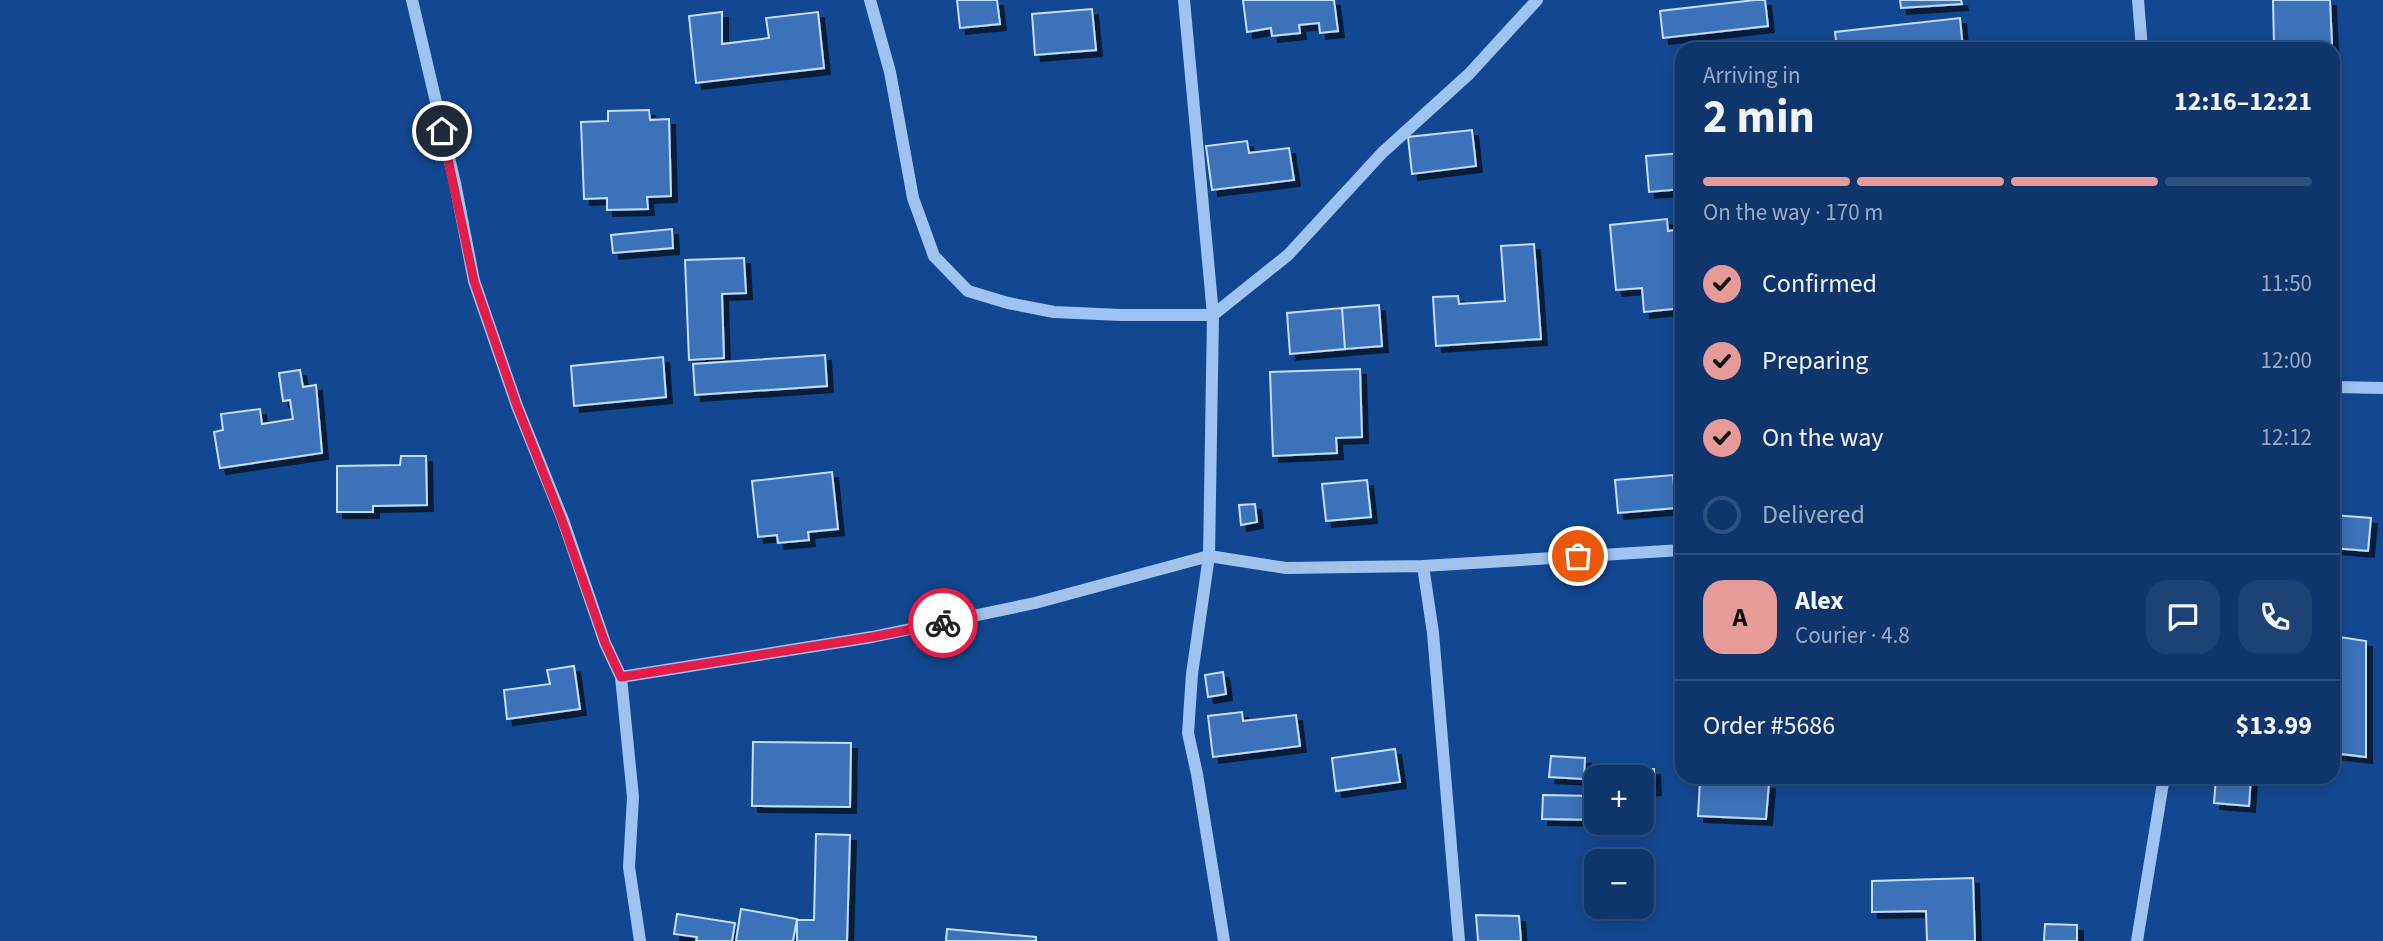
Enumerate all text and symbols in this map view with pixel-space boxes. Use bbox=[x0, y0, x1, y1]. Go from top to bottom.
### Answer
text: Arriving in bbox=[1703, 59, 1801, 92]
text: 12:16–12:21 bbox=[2174, 83, 2312, 120]
text: 2 min bbox=[1703, 85, 1815, 150]
pin bbox=[412, 101, 472, 161]
icon: home bbox=[423, 112, 461, 150]
text: On the way · 170 m bbox=[1703, 196, 1883, 229]
icon: check bbox=[1703, 265, 1741, 303]
text: Confirmed bbox=[1762, 265, 1877, 302]
text: 11:50 bbox=[2261, 267, 2312, 300]
icon: check bbox=[1703, 342, 1741, 380]
text: Preparing bbox=[1762, 342, 1868, 379]
text: 12:00 bbox=[2261, 344, 2312, 377]
icon: check bbox=[1703, 419, 1741, 457]
text: On the way bbox=[1762, 419, 1883, 456]
text: 12:12 bbox=[2261, 421, 2312, 454]
text: Delivered bbox=[1762, 496, 1865, 533]
pin bbox=[1548, 526, 1608, 586]
icon: bag bbox=[1559, 537, 1597, 575]
button: chat bbox=[2146, 580, 2220, 654]
button: phone bbox=[2238, 580, 2312, 654]
text: Alex bbox=[1795, 582, 1844, 619]
courier bbox=[908, 588, 978, 658]
text: A bbox=[1733, 599, 1747, 636]
icon: bike bbox=[924, 604, 962, 642]
text: Courier · 4.8 bbox=[1795, 619, 1910, 652]
text: Order #5686 bbox=[1703, 707, 1835, 744]
text: $13.99 bbox=[2236, 707, 2312, 744]
map controls bbox=[1584, 765, 1654, 919]
button: + bbox=[1584, 765, 1654, 835]
button: − bbox=[1584, 849, 1654, 919]

